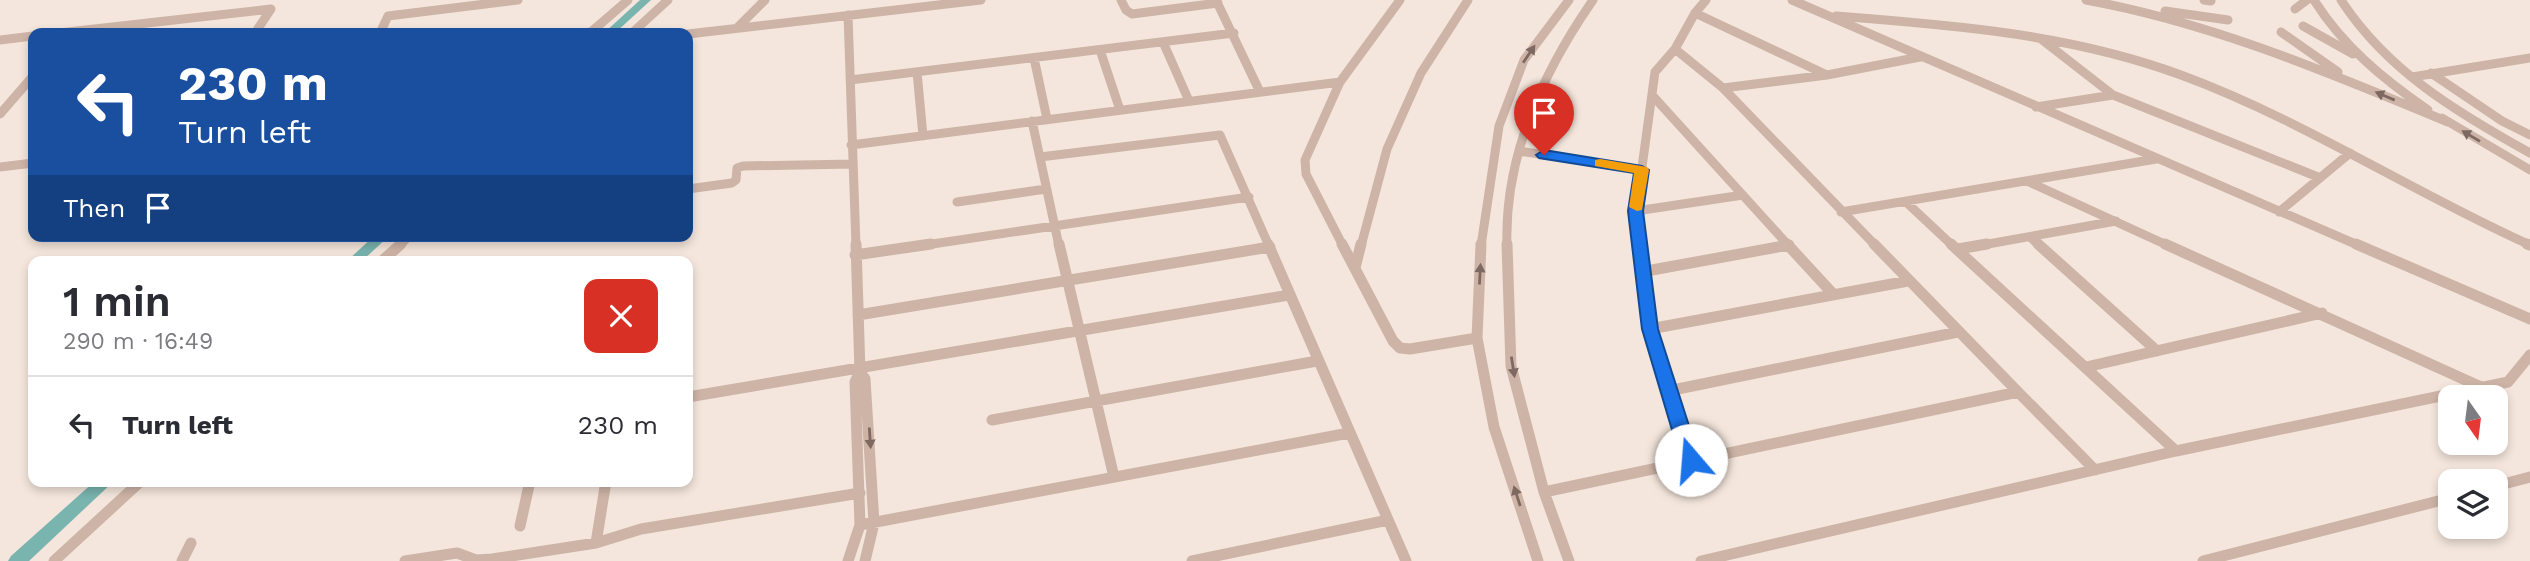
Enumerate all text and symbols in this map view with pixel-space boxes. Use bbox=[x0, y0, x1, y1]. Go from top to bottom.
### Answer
one-way arrow bbox=[1522, 45, 1536, 63]
text: 230 m bbox=[178, 54, 328, 112]
icon: left bbox=[63, 56, 154, 147]
pin bbox=[1514, 83, 1574, 155]
one-way arrow bbox=[2375, 90, 2395, 102]
icon: arrive bbox=[1525, 94, 1563, 132]
text: Turn left bbox=[178, 113, 311, 151]
one-way arrow bbox=[2461, 130, 2480, 143]
icon: arrive bbox=[139, 189, 177, 227]
text: Then bbox=[63, 193, 125, 223]
one-way arrow bbox=[1474, 263, 1485, 285]
text: 1 min bbox=[63, 277, 171, 326]
button: close bbox=[584, 279, 658, 353]
text: 290 m · 16:49 bbox=[63, 328, 213, 355]
one-way arrow bbox=[1508, 356, 1519, 378]
north arrow bbox=[2438, 385, 2508, 455]
map controls bbox=[2438, 385, 2508, 539]
icon: left bbox=[63, 406, 101, 444]
text: Turn left bbox=[122, 410, 233, 440]
text: 230 m bbox=[578, 410, 658, 440]
position arrow bbox=[1654, 423, 1728, 497]
one-way arrow bbox=[865, 428, 876, 450]
button: layers bbox=[2438, 469, 2508, 539]
one-way arrow bbox=[1511, 486, 1522, 507]

